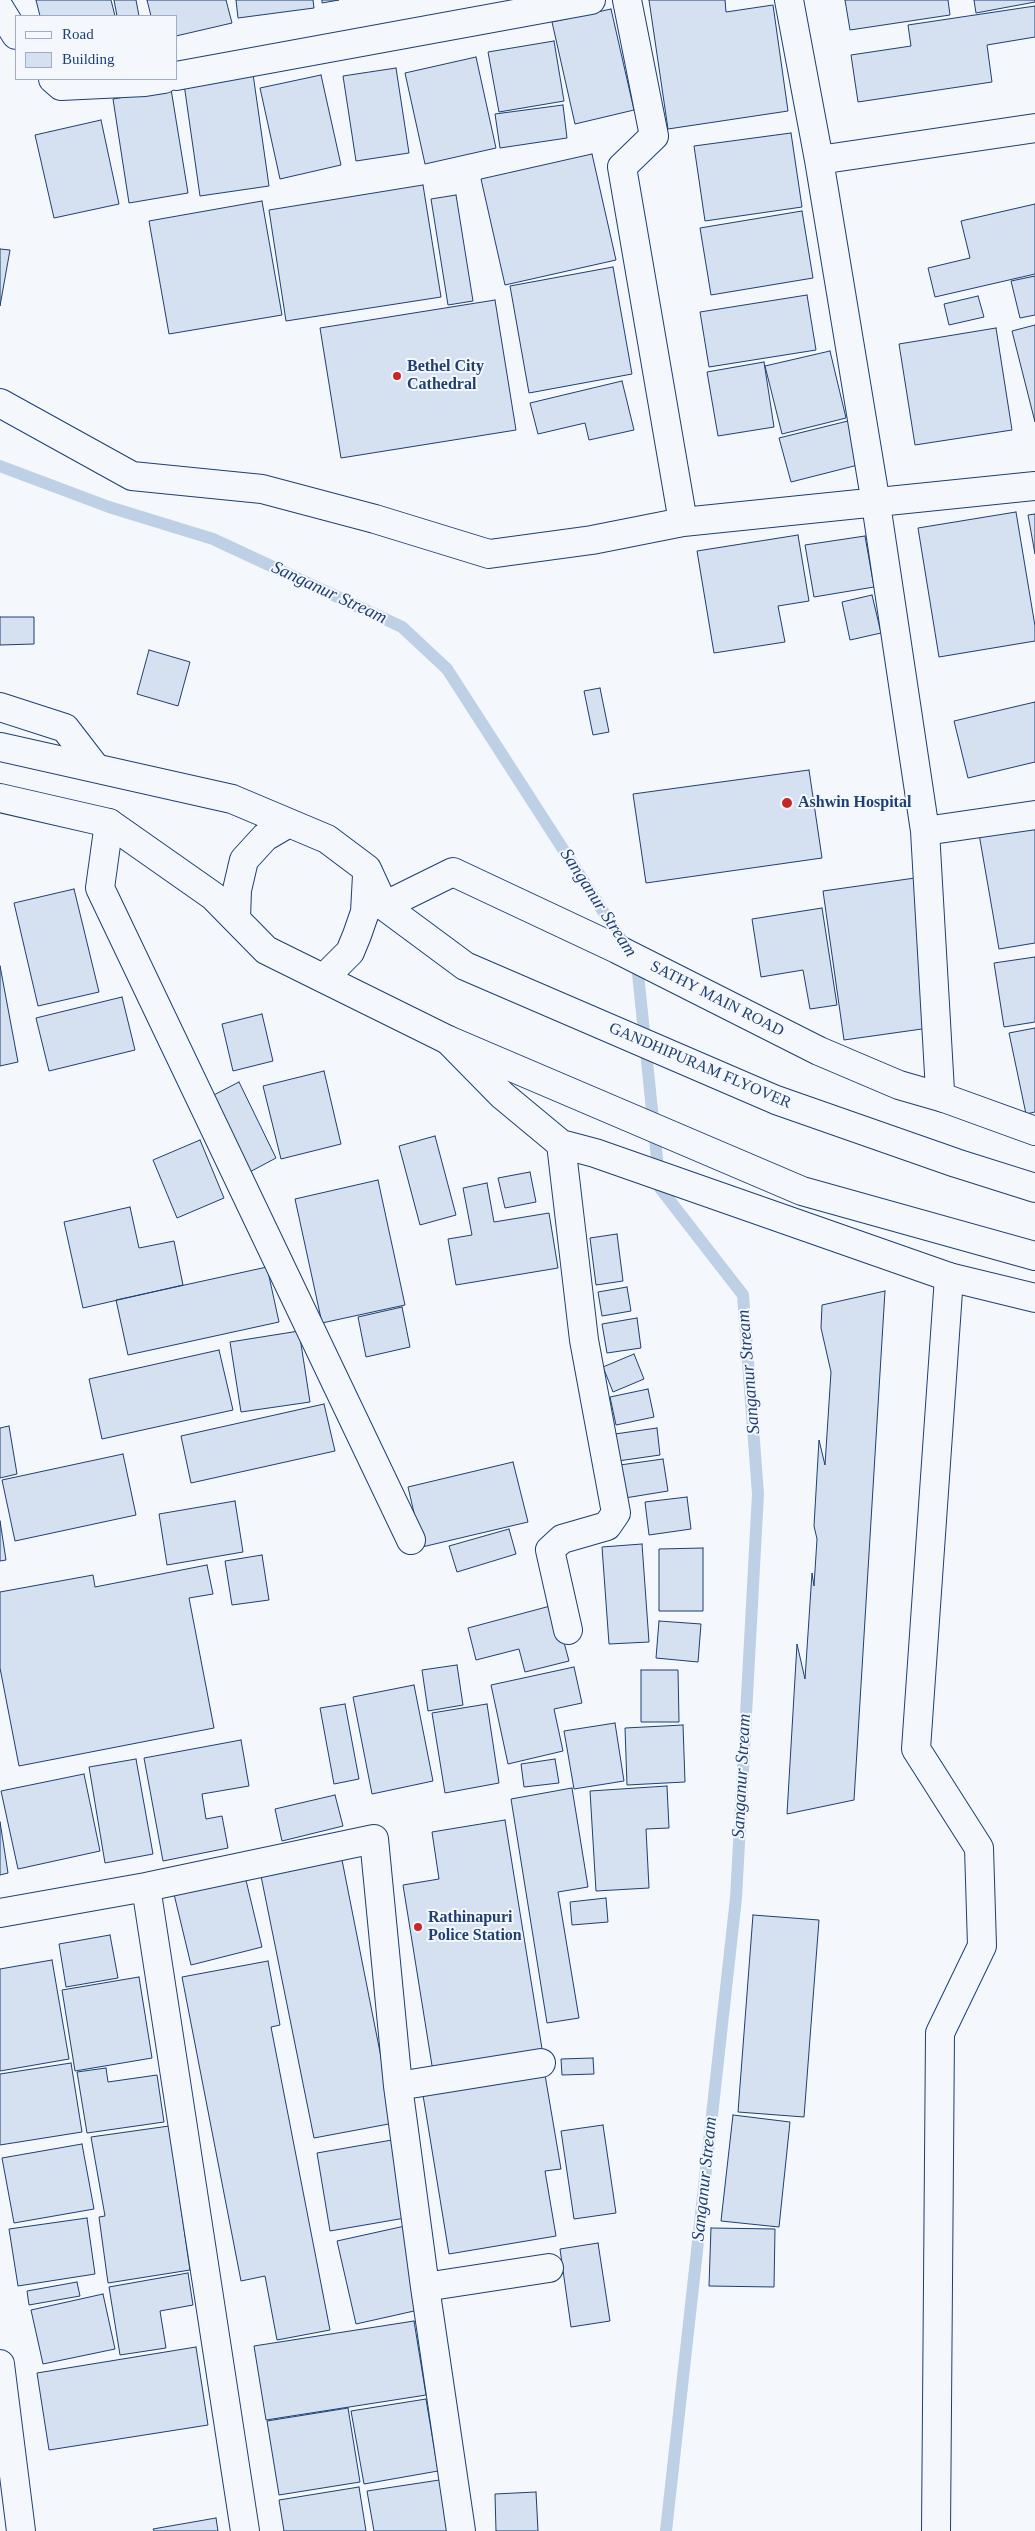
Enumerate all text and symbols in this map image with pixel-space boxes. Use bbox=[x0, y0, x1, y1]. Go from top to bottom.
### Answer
legend bbox=[15, 15, 178, 80]
text: Road bbox=[62, 26, 94, 42]
text: Building bbox=[62, 51, 115, 67]
place label: Bethel City Cathedral bbox=[407, 357, 484, 395]
marker: Bethel City Cathedral bbox=[391, 370, 403, 382]
water label: Sanganur Stream bbox=[268, 557, 390, 629]
place label: Ashwin Hospital bbox=[798, 793, 911, 813]
marker: Ashwin Hospital bbox=[780, 796, 794, 810]
water label: Sanganur Stream bbox=[555, 845, 641, 961]
street label: SATHY MAIN ROAD bbox=[647, 957, 787, 1041]
street label: GANDHIPURAM FLYOVER bbox=[606, 1019, 794, 1113]
water label: Sanganur Stream bbox=[733, 1309, 765, 1435]
water label: Sanganur Stream bbox=[728, 1713, 756, 1839]
place label: Rathinapuri Police Station bbox=[428, 1908, 522, 1946]
marker: Rathinapuri Police Station bbox=[412, 1921, 424, 1933]
water label: Sanganur Stream bbox=[688, 2116, 722, 2242]

